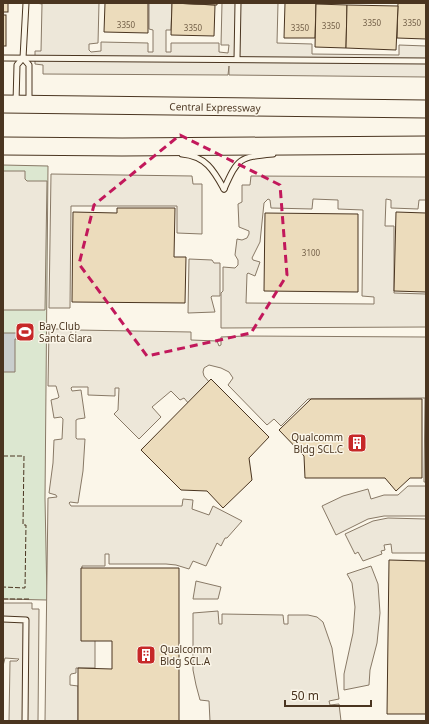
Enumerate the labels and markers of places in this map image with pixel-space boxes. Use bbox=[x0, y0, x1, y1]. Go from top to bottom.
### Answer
place label: Bay Club Santa Clara bbox=[39, 319, 92, 345]
sports icon: Bay Club Santa Clara bbox=[14, 321, 36, 343]
place label: Qualcomm Bldg SCL.C bbox=[291, 430, 344, 456]
building icon: Qualcomm Bldg SCL.C bbox=[346, 432, 368, 454]
place label: Qualcomm Bldg SCL.A bbox=[160, 642, 212, 668]
building icon: Qualcomm Bldg SCL.A bbox=[135, 644, 157, 666]

